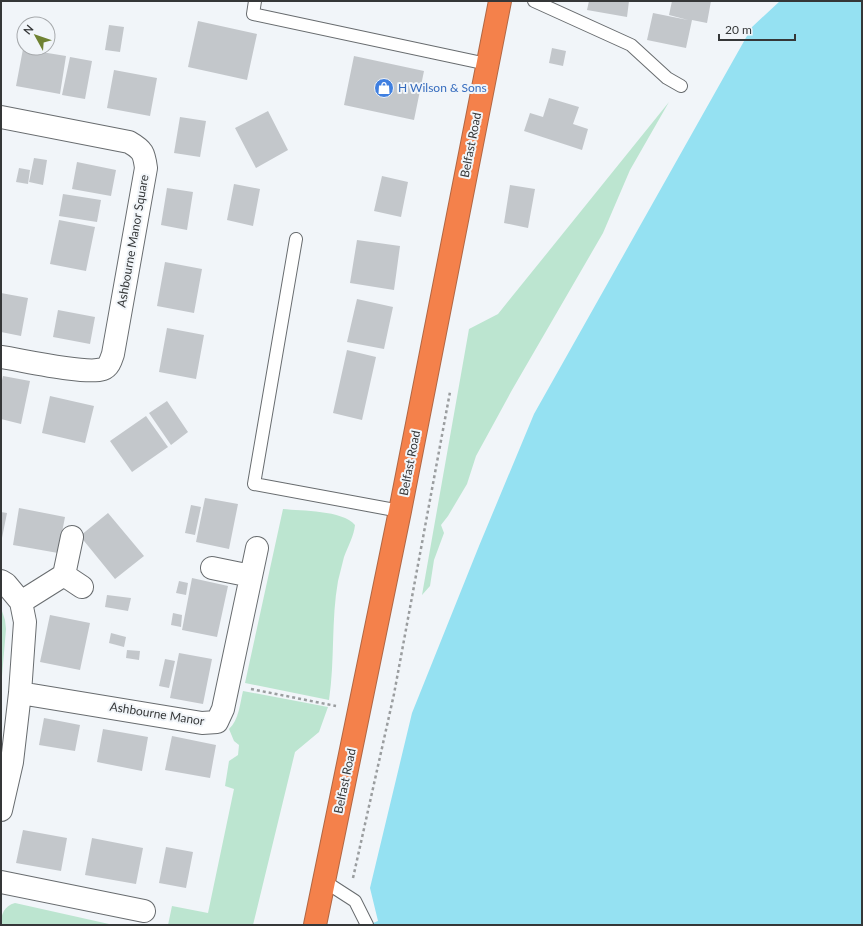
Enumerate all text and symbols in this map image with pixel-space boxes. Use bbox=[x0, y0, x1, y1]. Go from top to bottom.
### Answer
north arrow bbox=[16, 16, 56, 56]
scale bar bbox=[719, 16, 795, 42]
text: N bbox=[20, 22, 36, 37]
text: 20 m bbox=[725, 22, 752, 37]
shop icon: H Wilson & Sons bbox=[373, 77, 395, 99]
place label: H Wilson & Sons bbox=[398, 80, 487, 95]
street label: Belfast Road bbox=[457, 111, 484, 179]
street label: Ashbourne Manor Square bbox=[113, 173, 152, 309]
street label: Belfast Road bbox=[396, 429, 423, 497]
street label: Ashbourne Manor bbox=[109, 699, 206, 728]
street label: Belfast Road bbox=[330, 747, 359, 815]

